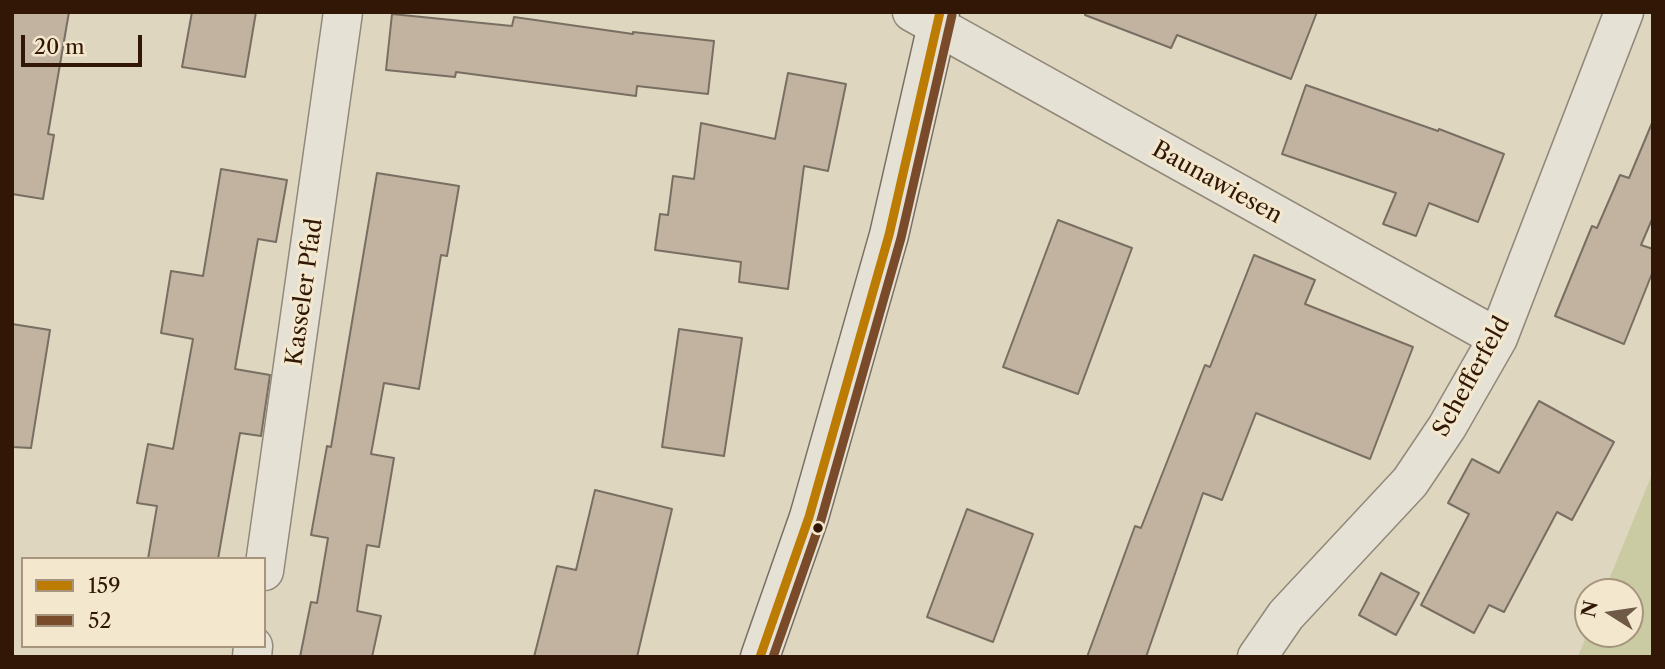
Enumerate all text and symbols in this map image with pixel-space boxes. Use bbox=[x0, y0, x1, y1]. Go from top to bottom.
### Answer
scale bar bbox=[24, 21, 145, 65]
text: 20 m bbox=[34, 34, 85, 59]
street label: Baunawiesen bbox=[1147, 136, 1287, 230]
street label: Kasseler Pfad bbox=[281, 217, 329, 367]
street label: Schefferfeld bbox=[1428, 312, 1516, 442]
unlabelled marker bbox=[811, 521, 825, 535]
legend bbox=[21, 557, 266, 648]
text: 159 bbox=[88, 573, 121, 598]
north arrow bbox=[1574, 578, 1644, 648]
text: N bbox=[1577, 598, 1603, 619]
text: 52 bbox=[88, 608, 111, 633]

